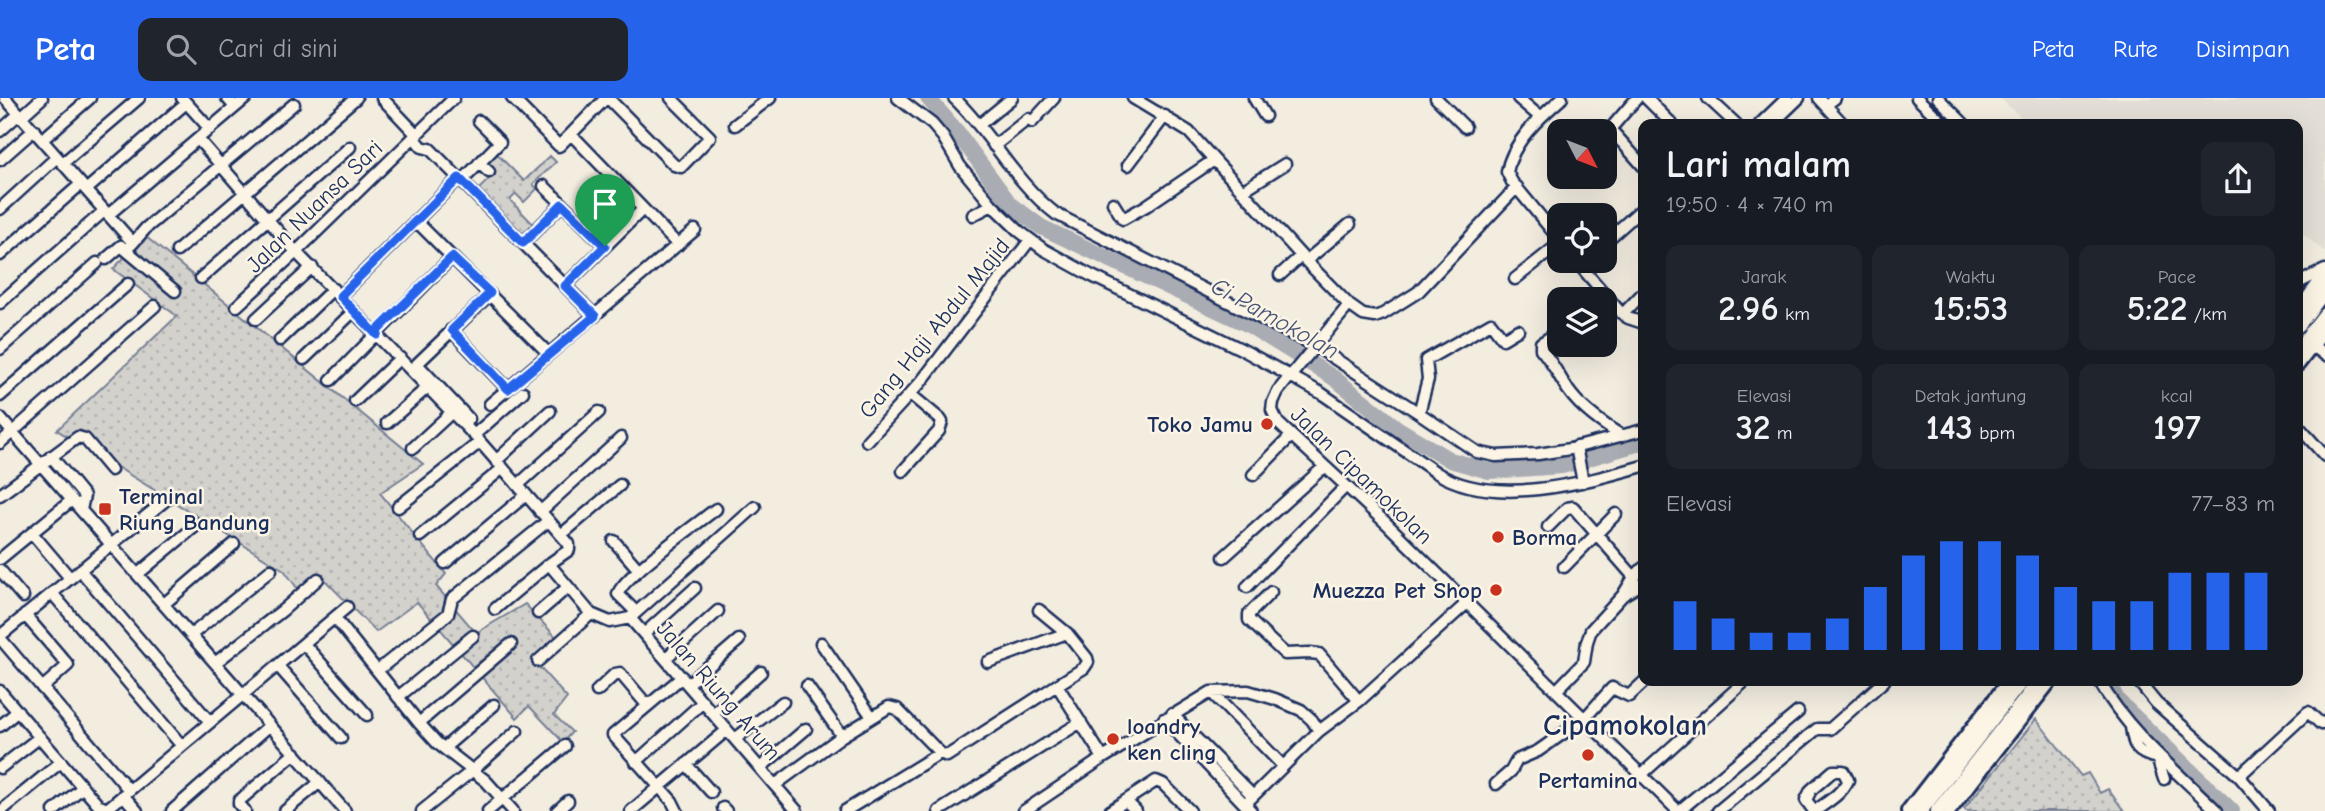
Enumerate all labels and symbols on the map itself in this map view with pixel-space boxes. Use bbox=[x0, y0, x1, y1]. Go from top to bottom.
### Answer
north arrow bbox=[1547, 119, 1617, 189]
street label: Jalan Nuansa Sari bbox=[241, 134, 388, 278]
pin bbox=[575, 174, 635, 246]
street label: Gang Haji Abdul Majid bbox=[853, 233, 1015, 424]
water label: Ci Pamokolan bbox=[1206, 271, 1344, 365]
street label: Jalan Cipamokolan bbox=[1285, 401, 1438, 550]
place label: Toko Jamu bbox=[1147, 411, 1253, 438]
marker: Toko Jamu bbox=[1259, 416, 1275, 432]
place label: Terminal Riung Bandung bbox=[119, 483, 270, 536]
marker: Terminal Riung Bandung bbox=[97, 501, 113, 517]
place label: Borma bbox=[1512, 524, 1577, 551]
marker: Borma bbox=[1490, 529, 1506, 545]
place label: Muezza Pet Shop bbox=[1313, 577, 1482, 604]
marker: Muezza Pet Shop bbox=[1488, 582, 1504, 598]
street label: Jalan Riung Arum bbox=[651, 615, 787, 766]
district label: Cipamokolan bbox=[1543, 708, 1707, 743]
place label: loandry ken cling bbox=[1127, 713, 1217, 766]
marker: loandry ken cling bbox=[1105, 731, 1121, 747]
marker: Pertamina bbox=[1580, 747, 1596, 763]
place label: Pertamina bbox=[1538, 767, 1638, 794]

